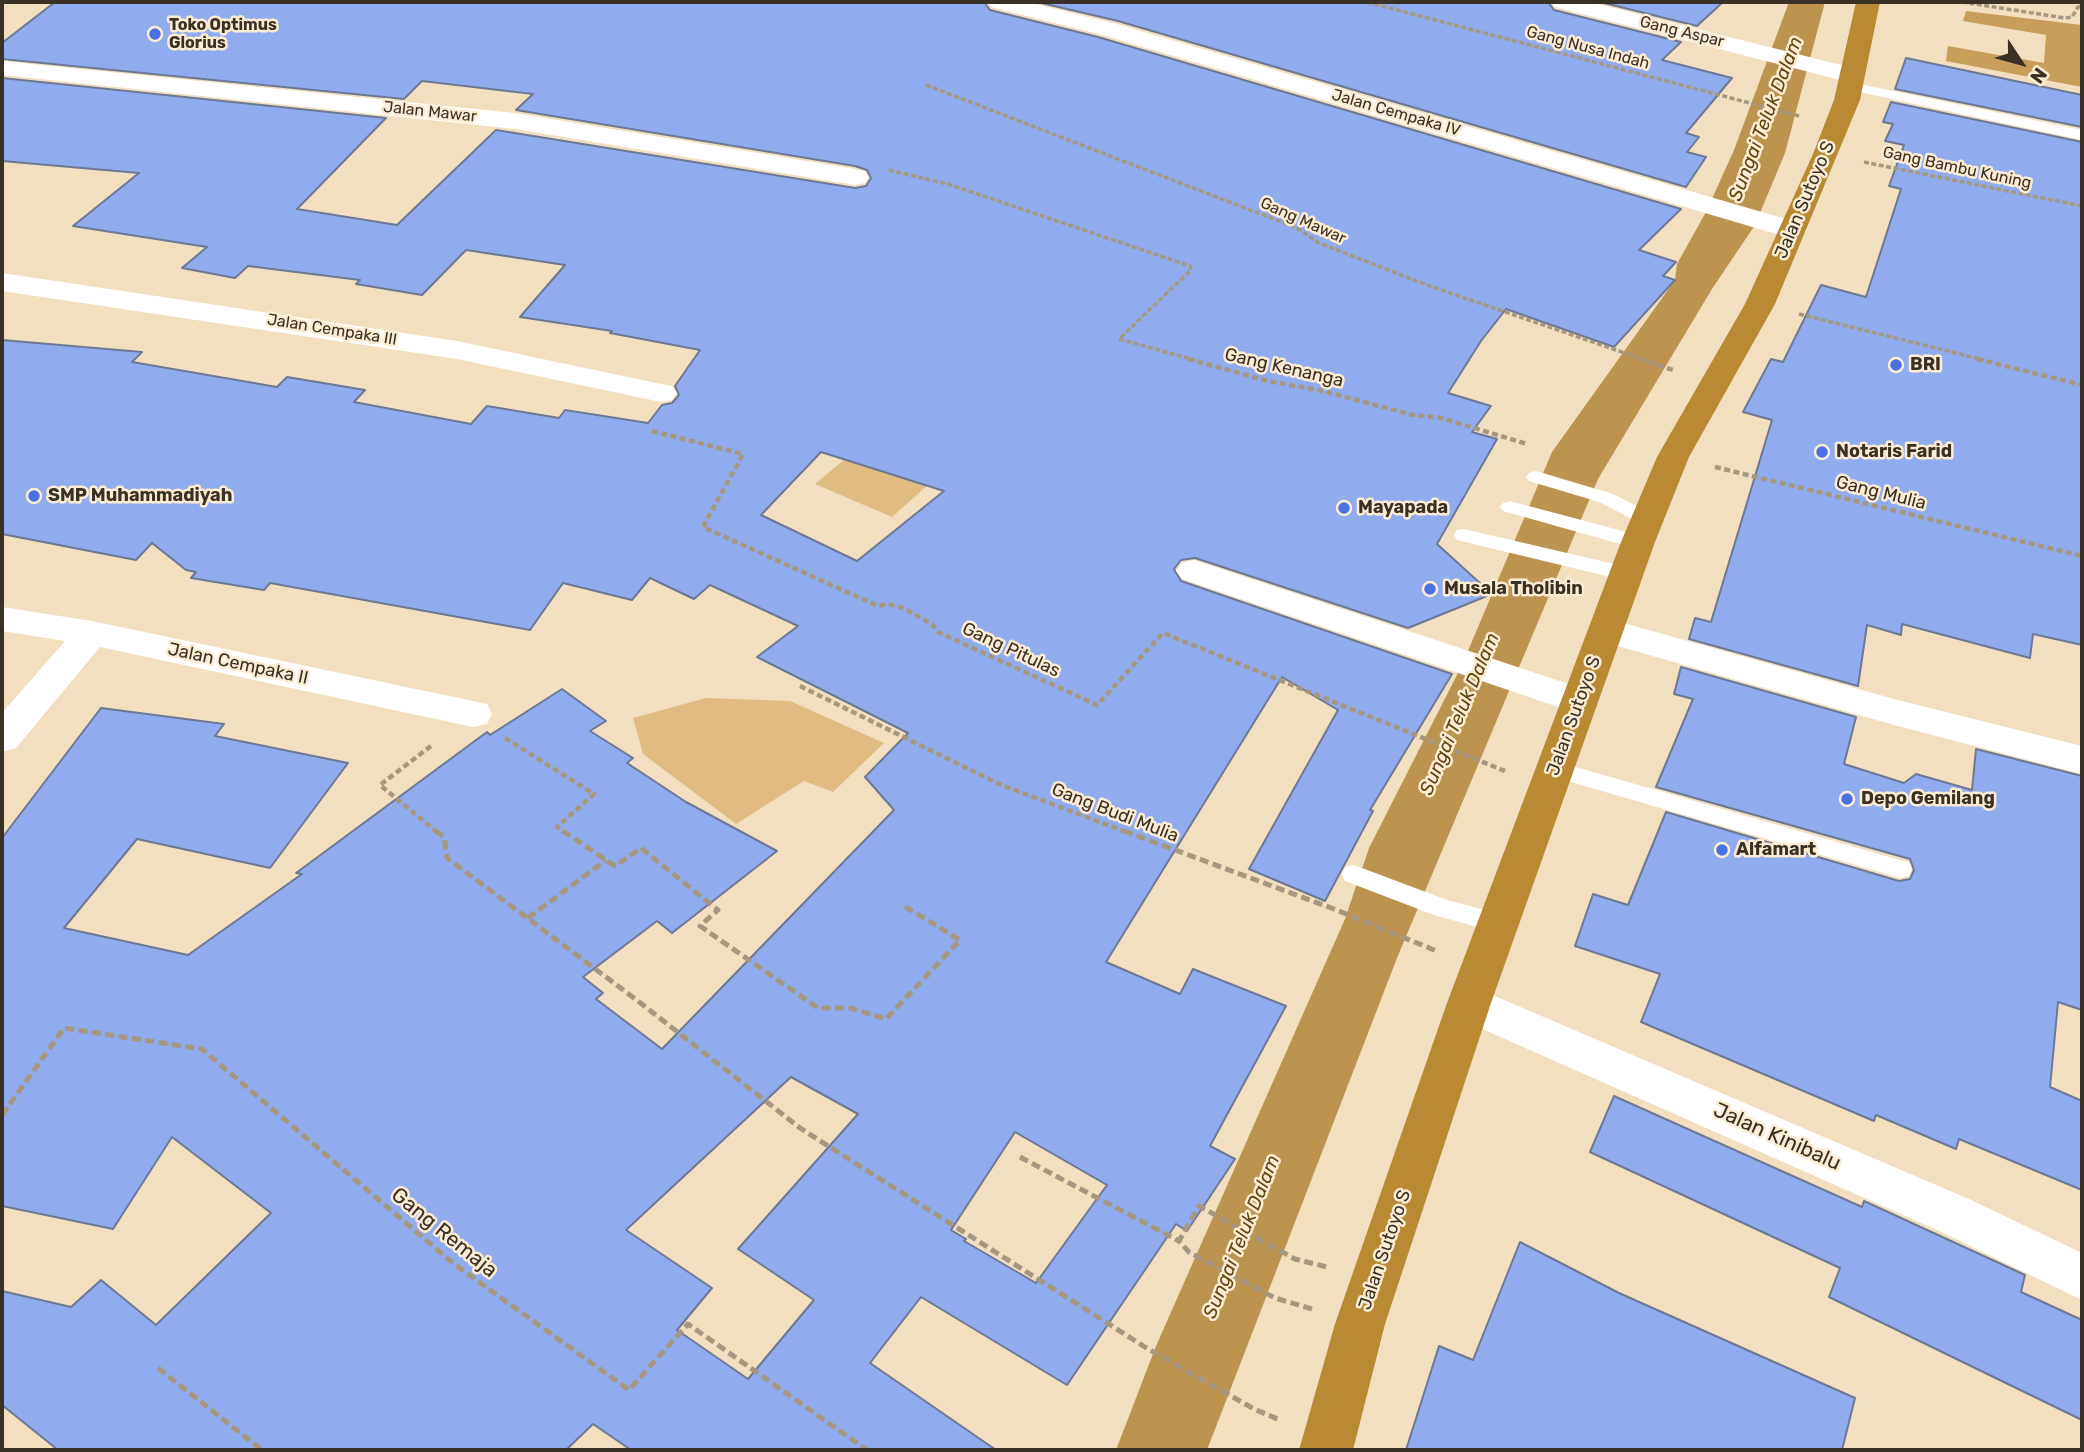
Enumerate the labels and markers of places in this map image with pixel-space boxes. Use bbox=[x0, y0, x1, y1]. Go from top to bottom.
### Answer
place label: Toko Optimus Glorius bbox=[169, 15, 277, 53]
marker: Toko Optimus Glorius bbox=[147, 26, 163, 42]
place label: BRI bbox=[1910, 354, 1941, 376]
marker: BRI bbox=[1888, 357, 1904, 373]
place label: Notaris Farid bbox=[1836, 441, 1952, 463]
marker: Notaris Farid bbox=[1814, 444, 1830, 460]
place label: SMP Muhammadiyah bbox=[48, 485, 232, 507]
marker: SMP Muhammadiyah bbox=[26, 488, 42, 504]
place label: Mayapada bbox=[1358, 497, 1448, 519]
marker: Mayapada bbox=[1336, 500, 1352, 516]
place label: Musala Tholibin bbox=[1444, 578, 1583, 600]
marker: Musala Tholibin bbox=[1422, 581, 1438, 597]
place label: Depo Gemilang bbox=[1861, 788, 1995, 810]
marker: Depo Gemilang bbox=[1839, 791, 1855, 807]
place label: Alfamart bbox=[1736, 839, 1816, 861]
marker: Alfamart bbox=[1714, 842, 1730, 858]

